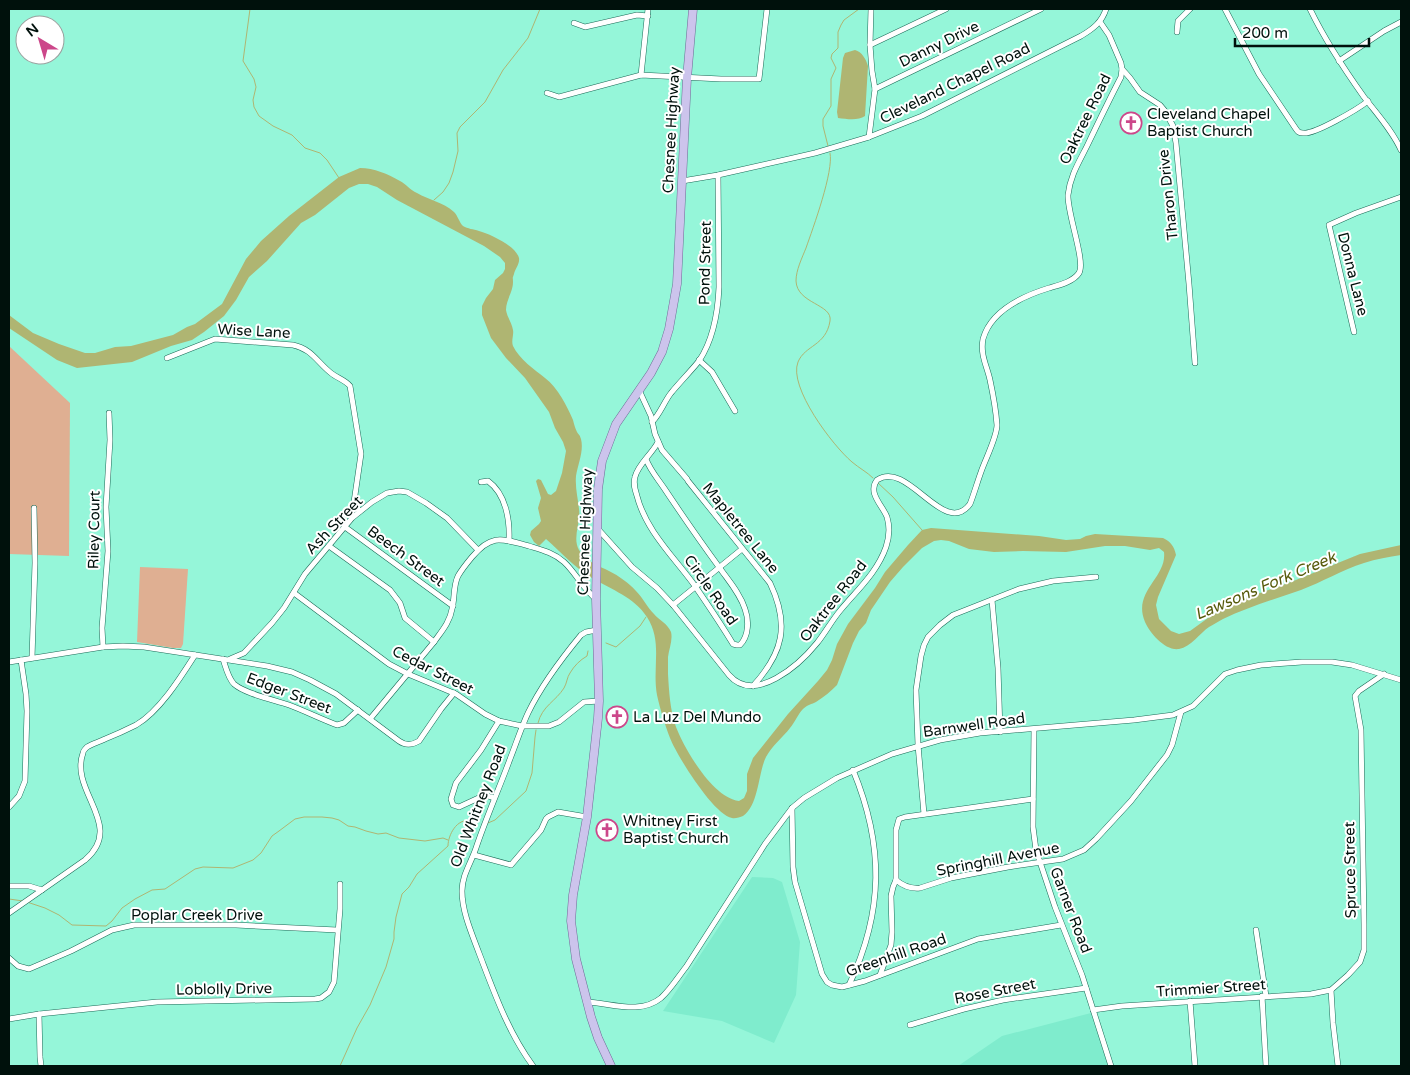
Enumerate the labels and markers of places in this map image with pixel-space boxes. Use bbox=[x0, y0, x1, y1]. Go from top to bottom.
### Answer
place label: Cleveland Chapel Baptist Church bbox=[1147, 105, 1270, 140]
church icon: Cleveland Chapel Baptist Church bbox=[1119, 111, 1143, 135]
church icon: La Luz Del Mundo bbox=[605, 705, 629, 729]
place label: La Luz Del Mundo bbox=[633, 708, 761, 726]
place label: Whitney First Baptist Church bbox=[623, 812, 729, 847]
church icon: Whitney First Baptist Church bbox=[595, 818, 619, 842]

